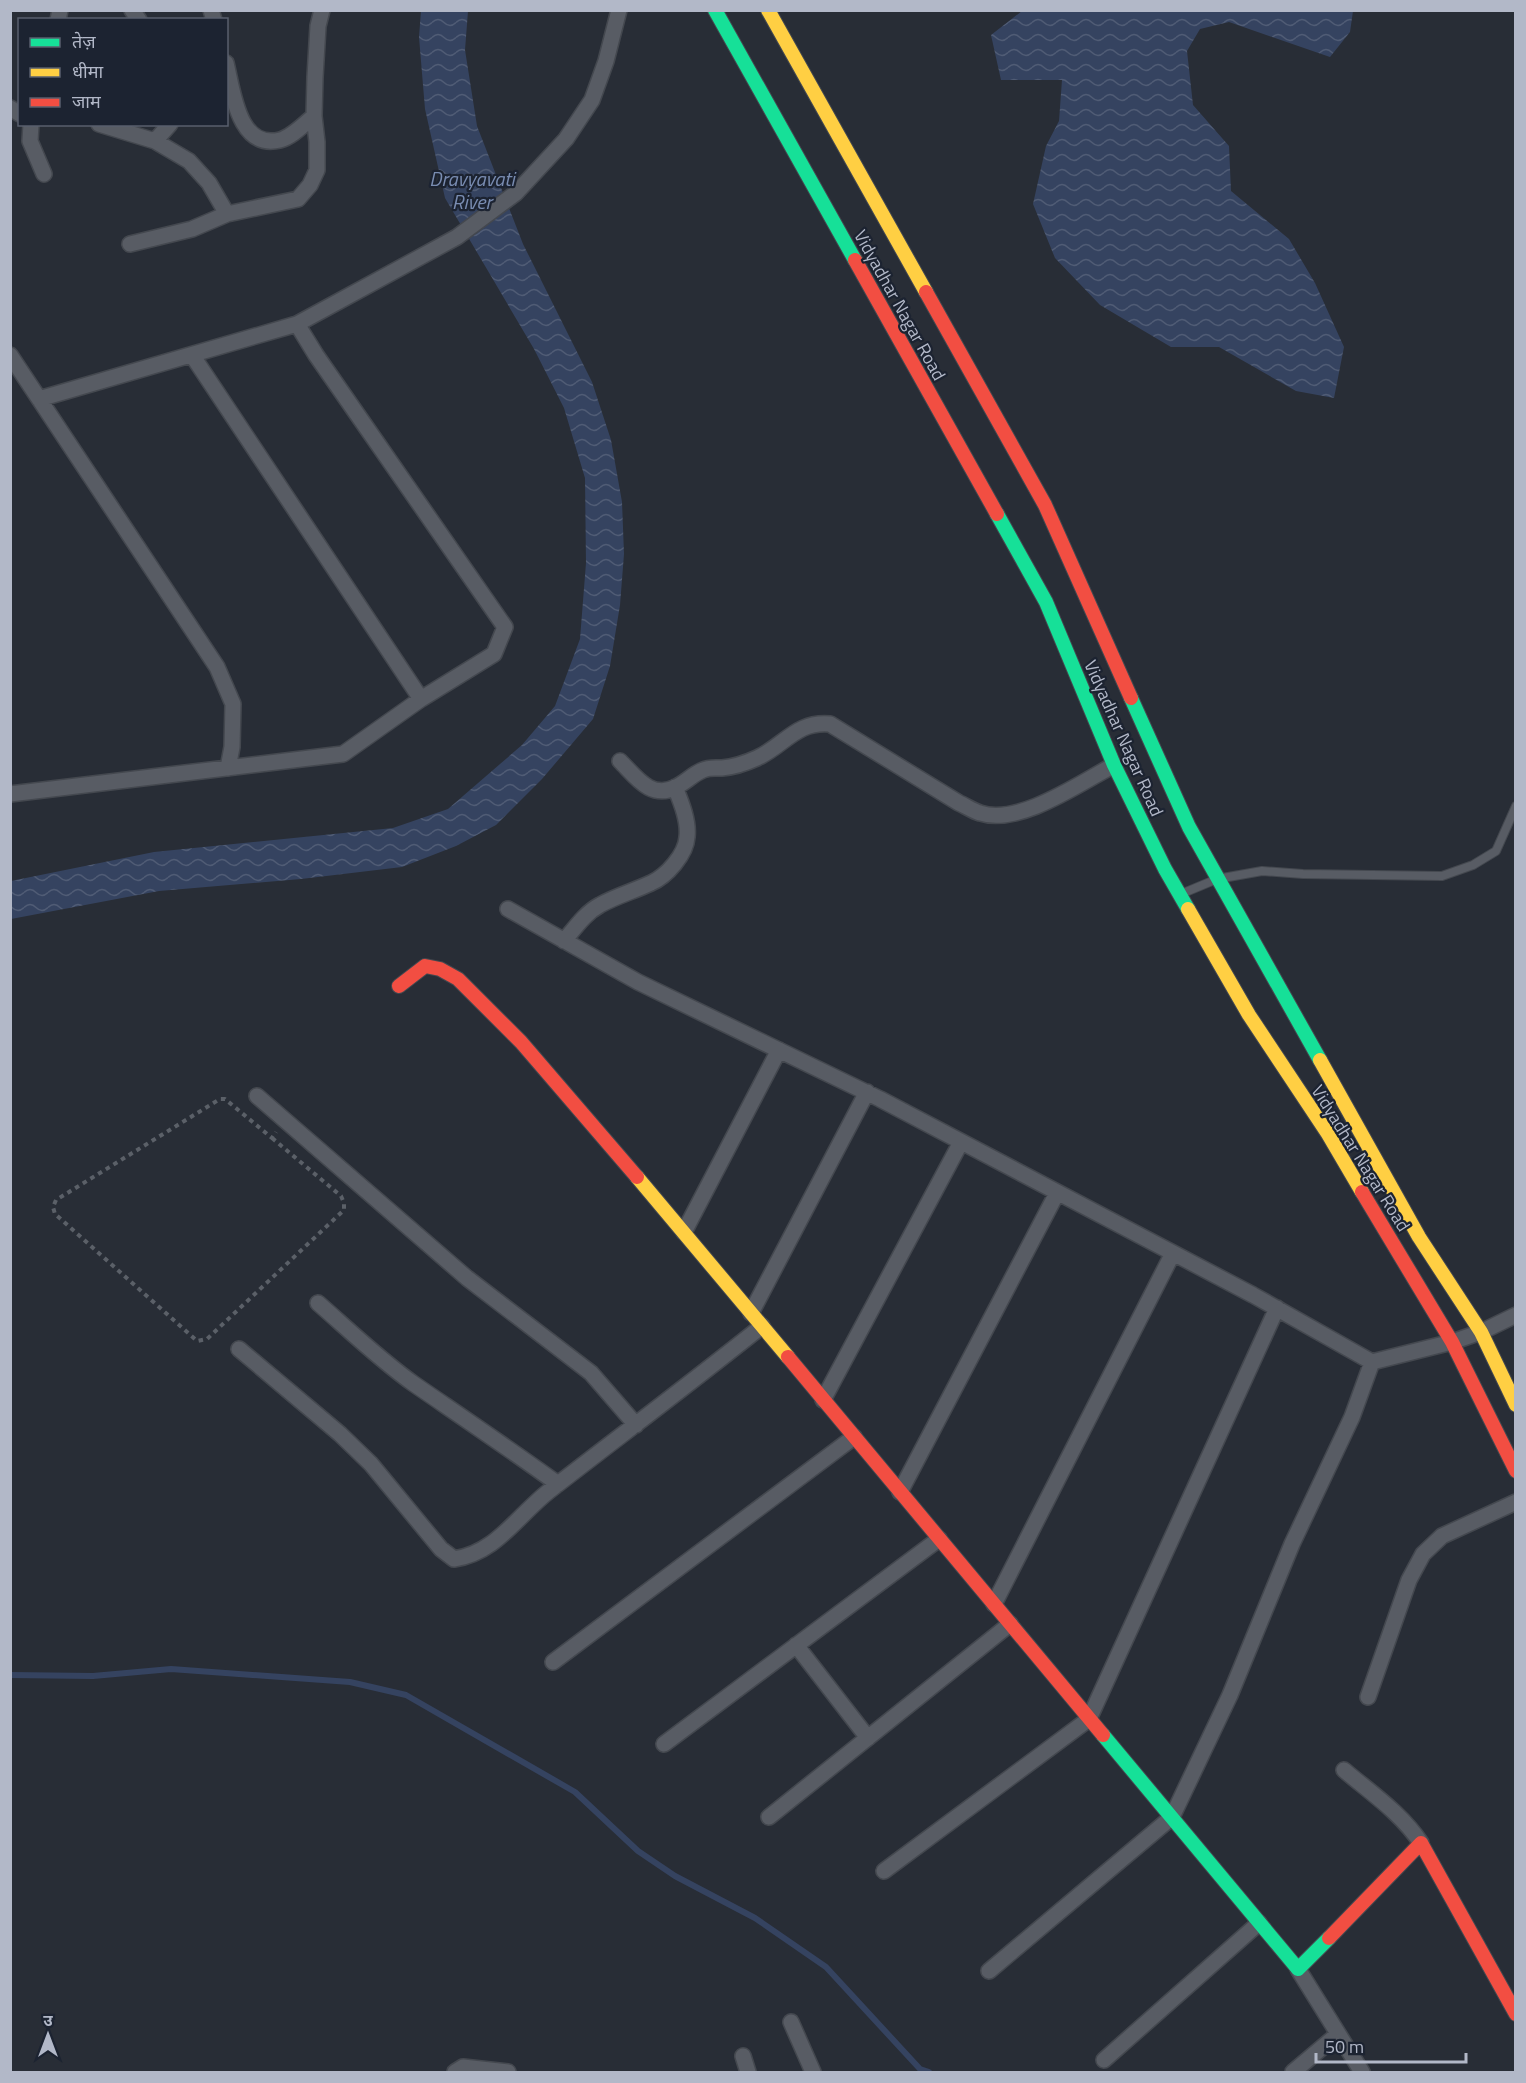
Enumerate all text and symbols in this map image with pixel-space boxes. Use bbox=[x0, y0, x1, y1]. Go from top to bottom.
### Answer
legend bbox=[18, 18, 228, 126]
text: तेज़ bbox=[72, 28, 96, 55]
text: धीमा bbox=[72, 58, 103, 85]
text: जाम bbox=[72, 88, 102, 115]
water label: Dravyavati River bbox=[429, 163, 518, 217]
street label: Vidyadhar Nagar Road bbox=[847, 225, 953, 385]
street label: Vidyadhar Nagar Road bbox=[1077, 656, 1171, 820]
street label: Vidyadhar Nagar Road bbox=[1305, 1079, 1417, 1237]
north arrow bbox=[18, 2005, 78, 2065]
text: उ bbox=[43, 2008, 53, 2032]
scale bar bbox=[1316, 2026, 1466, 2064]
text: 50 m bbox=[1325, 2033, 1364, 2060]

